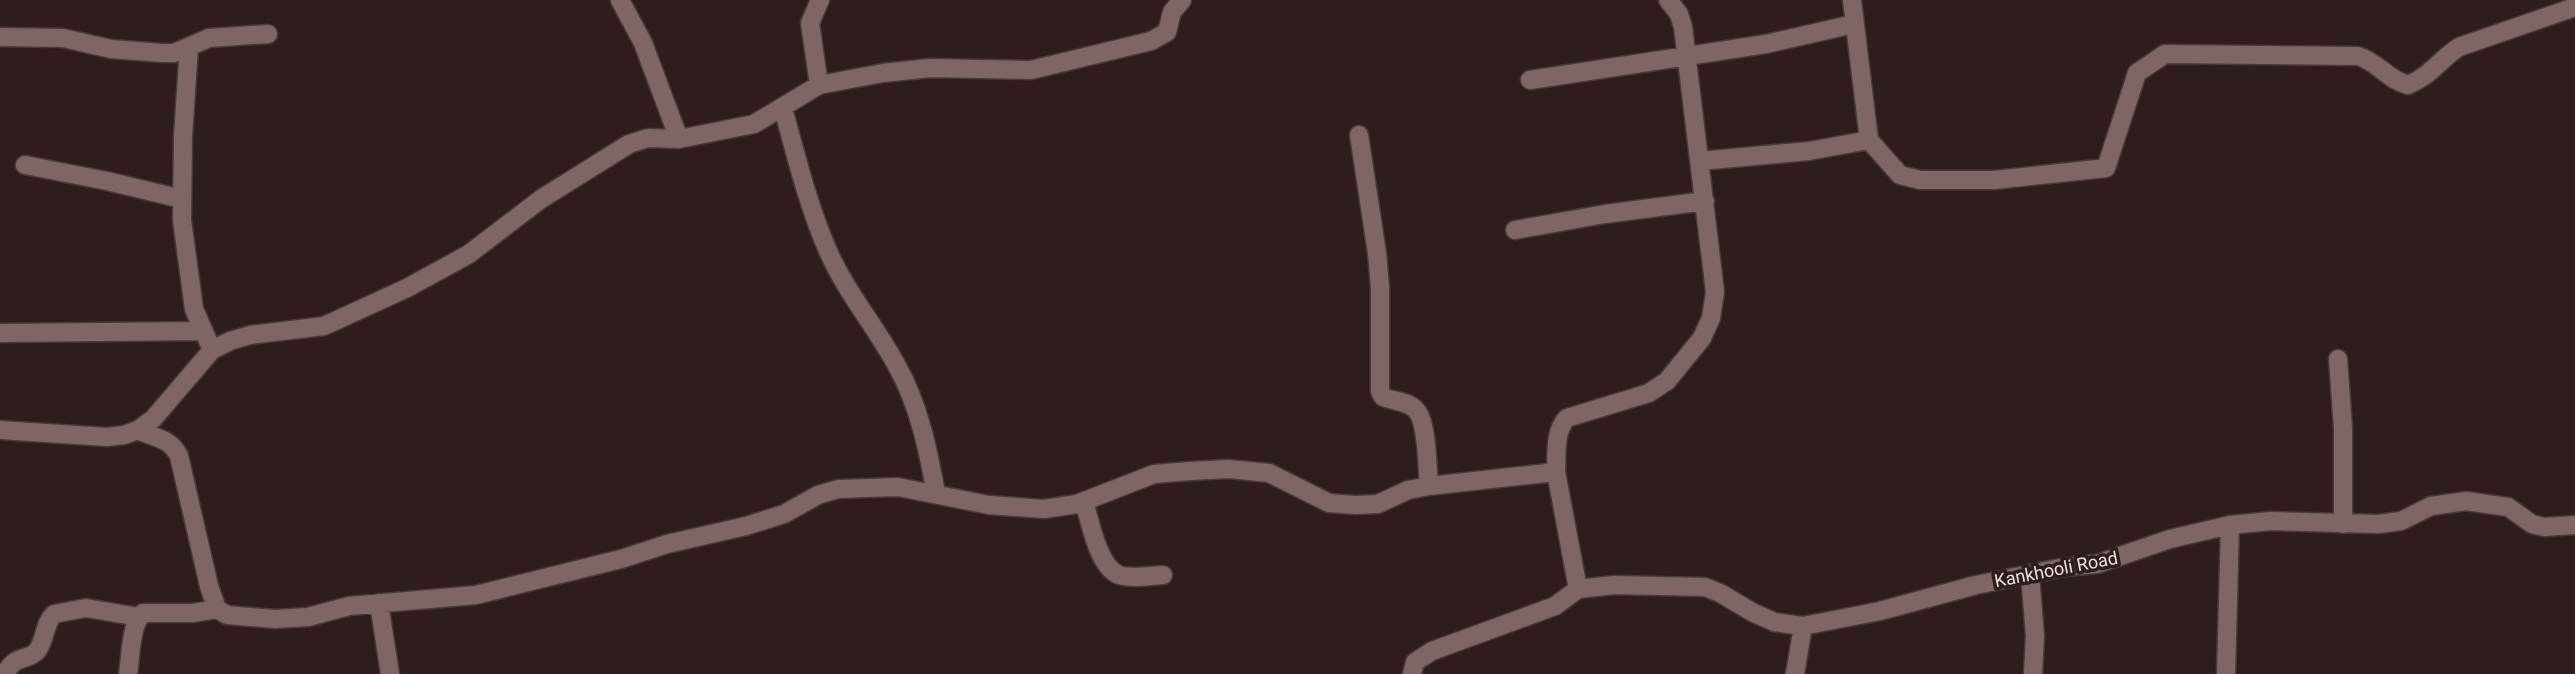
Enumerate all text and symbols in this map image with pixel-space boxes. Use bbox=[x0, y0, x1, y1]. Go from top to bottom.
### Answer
street label: Kankhooli Road bbox=[1993, 547, 2119, 591]

